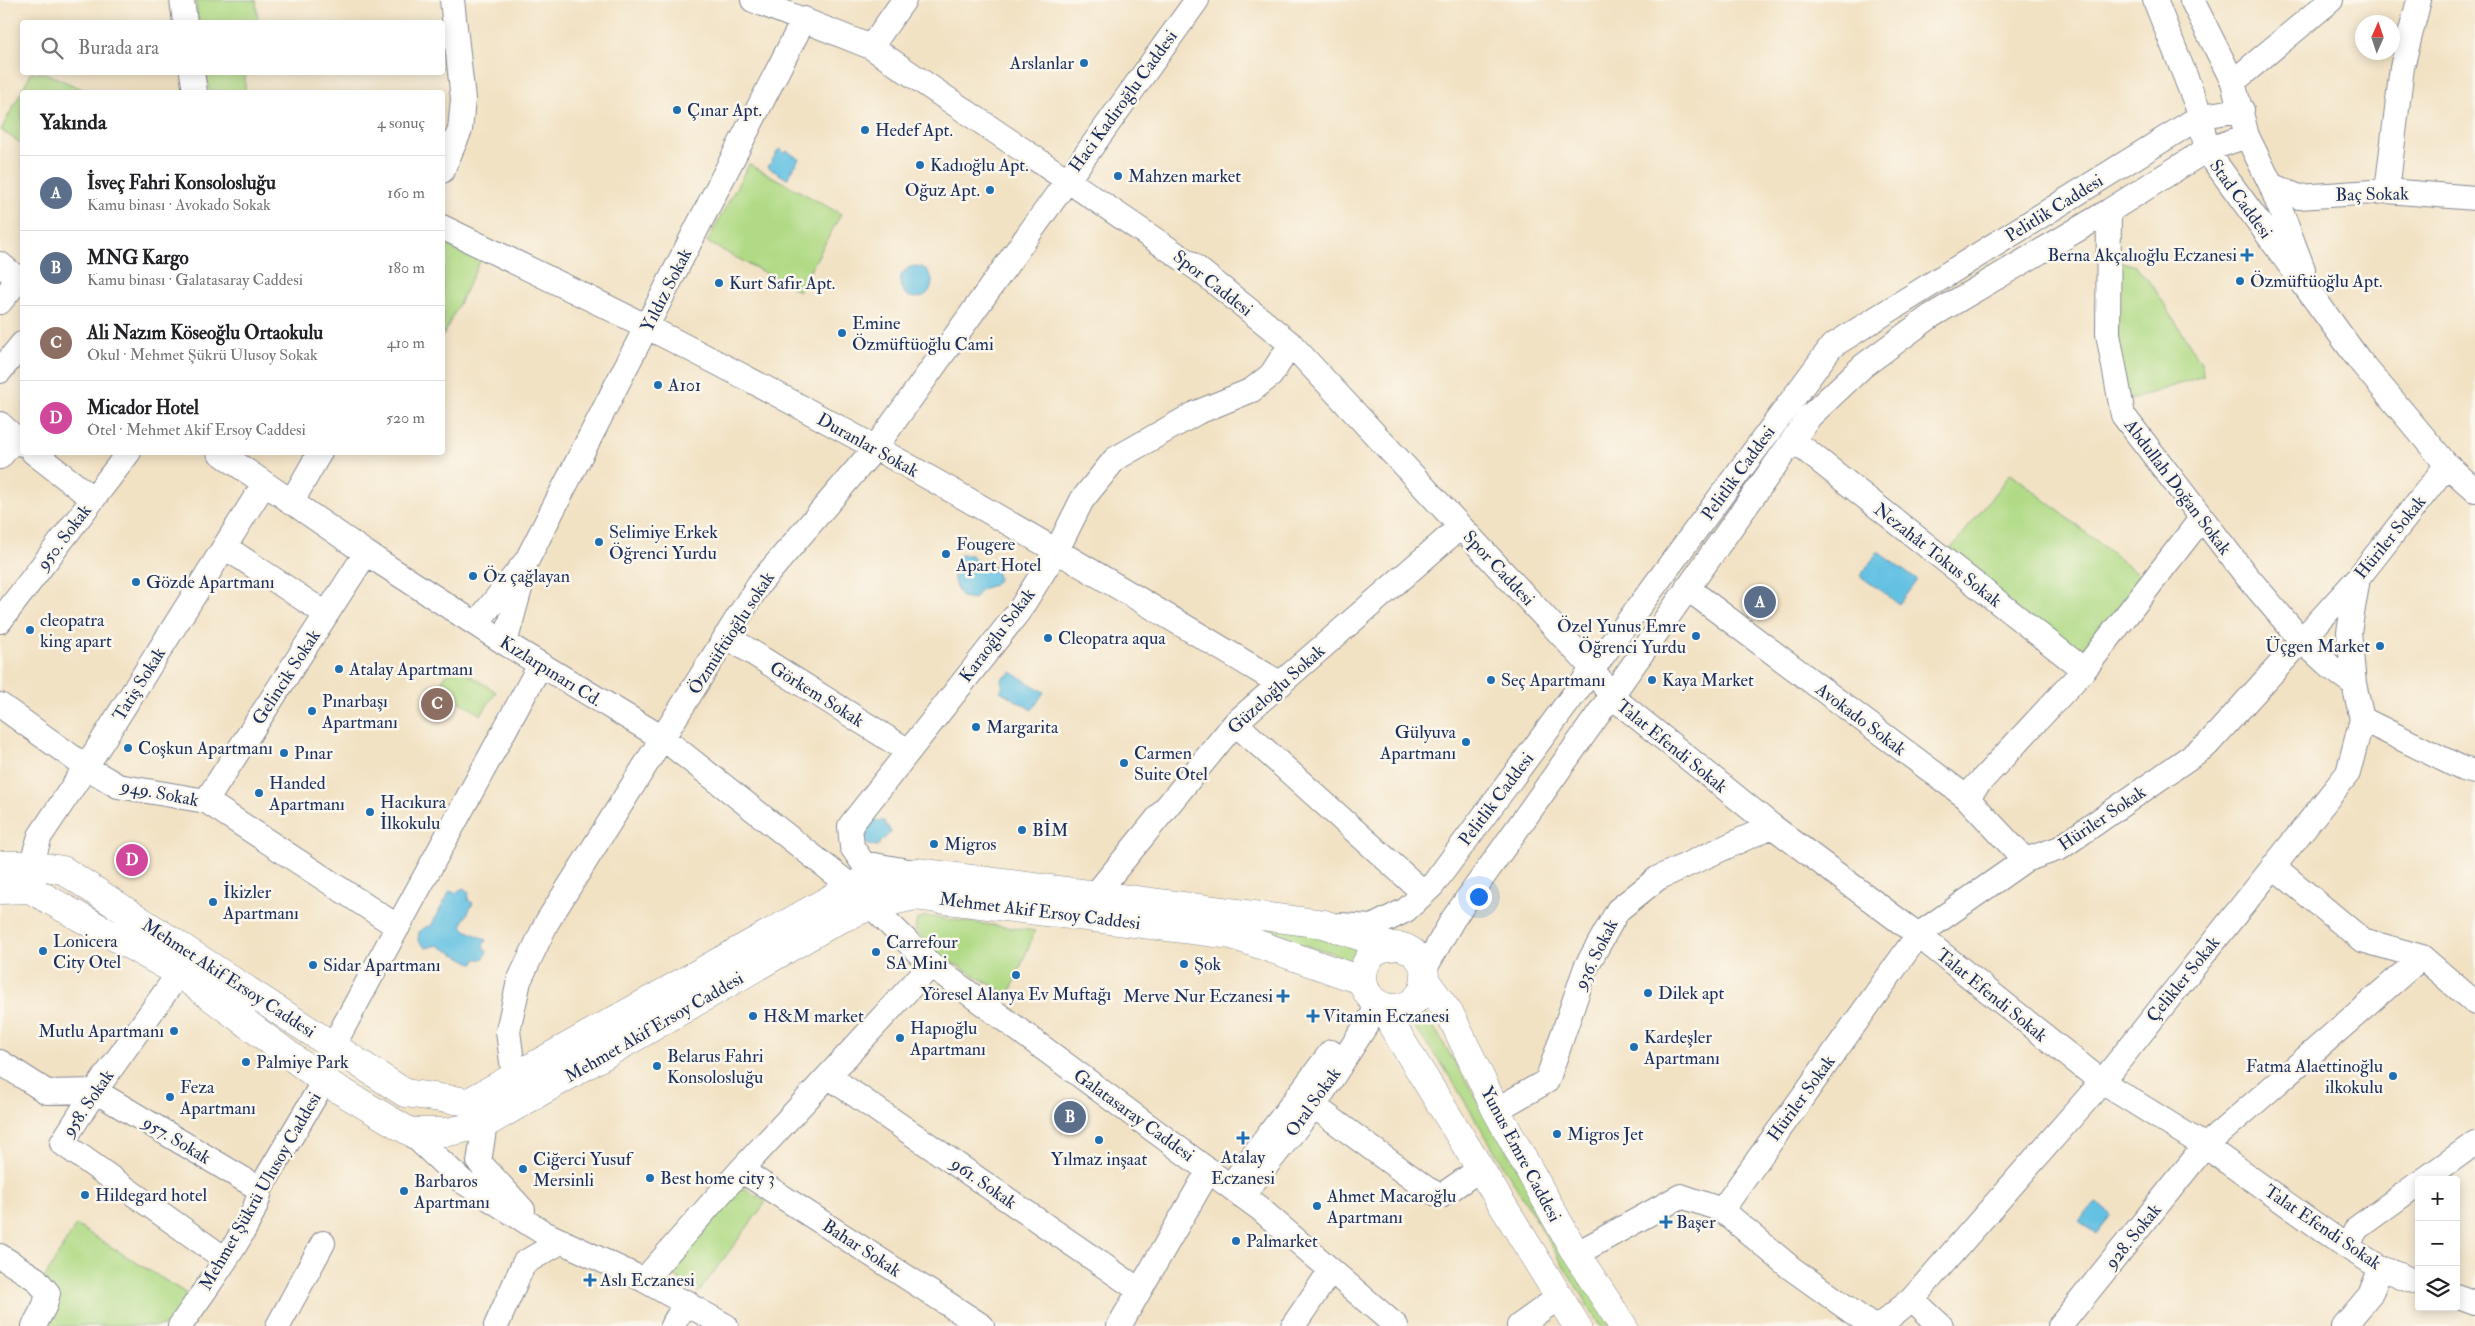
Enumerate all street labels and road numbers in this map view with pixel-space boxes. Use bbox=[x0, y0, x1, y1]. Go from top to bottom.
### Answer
street label: Haci Kadiroğlu Caddesi bbox=[1064, 26, 1183, 177]
street label: Stad Caddesi bbox=[2204, 155, 2277, 244]
street label: Pelitlik Caddesi bbox=[2001, 169, 2108, 248]
street label: Baç Sokak bbox=[2335, 182, 2409, 207]
street label: Yıldız Sokak bbox=[636, 244, 697, 336]
street label: Spor Caddesi bbox=[1168, 245, 1257, 322]
street label: Duranlar Sokak bbox=[813, 408, 923, 483]
street label: Abdullah Doğan Sokak bbox=[2118, 414, 2236, 560]
street label: Pelitlik Caddesi bbox=[1696, 421, 1781, 525]
street label: Hüriler Sokak bbox=[2350, 491, 2431, 584]
street label: Nezahât Tokus Sokak bbox=[1869, 498, 2007, 613]
street label: 950. Sokak bbox=[31, 500, 97, 576]
street label: Spor Caddesi bbox=[1458, 526, 1540, 611]
street label: Özmüftüoğlu sokak bbox=[683, 567, 780, 699]
street label: Karaoğlu Sokak bbox=[954, 583, 1041, 687]
street label: Gelincik Sokak bbox=[247, 625, 326, 729]
street label: Kızlarpınarı Cd. bbox=[495, 631, 606, 712]
street label: Güzeloğlu Sokak bbox=[1223, 639, 1330, 739]
street label: Tatiş Sokak bbox=[108, 643, 171, 725]
street label: Görkem Sokak bbox=[765, 656, 869, 733]
street label: Avokado Sokak bbox=[1810, 677, 1911, 761]
street label: Talat Efendi Sokak bbox=[1611, 695, 1732, 798]
street label: Pelitlik Caddesi bbox=[1454, 748, 1539, 851]
street label: 949. Sokak bbox=[117, 774, 201, 812]
street label: Hüriler Sokak bbox=[2054, 780, 2151, 856]
street label: Mehmet Akif Ersoy Caddesi bbox=[938, 888, 1142, 935]
street label: Mehmet Akif Ersoy Caddesi bbox=[138, 914, 320, 1043]
street label: 936. Sokak bbox=[1569, 915, 1624, 995]
street label: Çelikler Sokak bbox=[2142, 931, 2225, 1027]
street label: Talat Efendi Sokak bbox=[1931, 944, 2052, 1047]
street label: Mehmet Akif Ersoy Caddesi bbox=[561, 967, 748, 1088]
street label: Hüriler Sokak bbox=[1762, 1050, 1841, 1146]
street label: Oral Sokak bbox=[1281, 1063, 1347, 1142]
street label: Galatasaray Caddesi bbox=[1069, 1064, 1199, 1167]
street label: 958. Sokak bbox=[57, 1065, 119, 1143]
street label: Yunus Emre Caddesi bbox=[1475, 1083, 1566, 1226]
street label: Mehmet Şükrü Ulusoy Caddesi bbox=[194, 1088, 327, 1294]
street label: 957. Sokak bbox=[137, 1110, 215, 1170]
street label: 961. Sokak bbox=[945, 1151, 1021, 1215]
street label: Talat Efendi Sokak bbox=[2260, 1180, 2386, 1275]
street label: 928. Sokak bbox=[2099, 1199, 2167, 1275]
street label: Bahar Sokak bbox=[818, 1214, 906, 1283]

